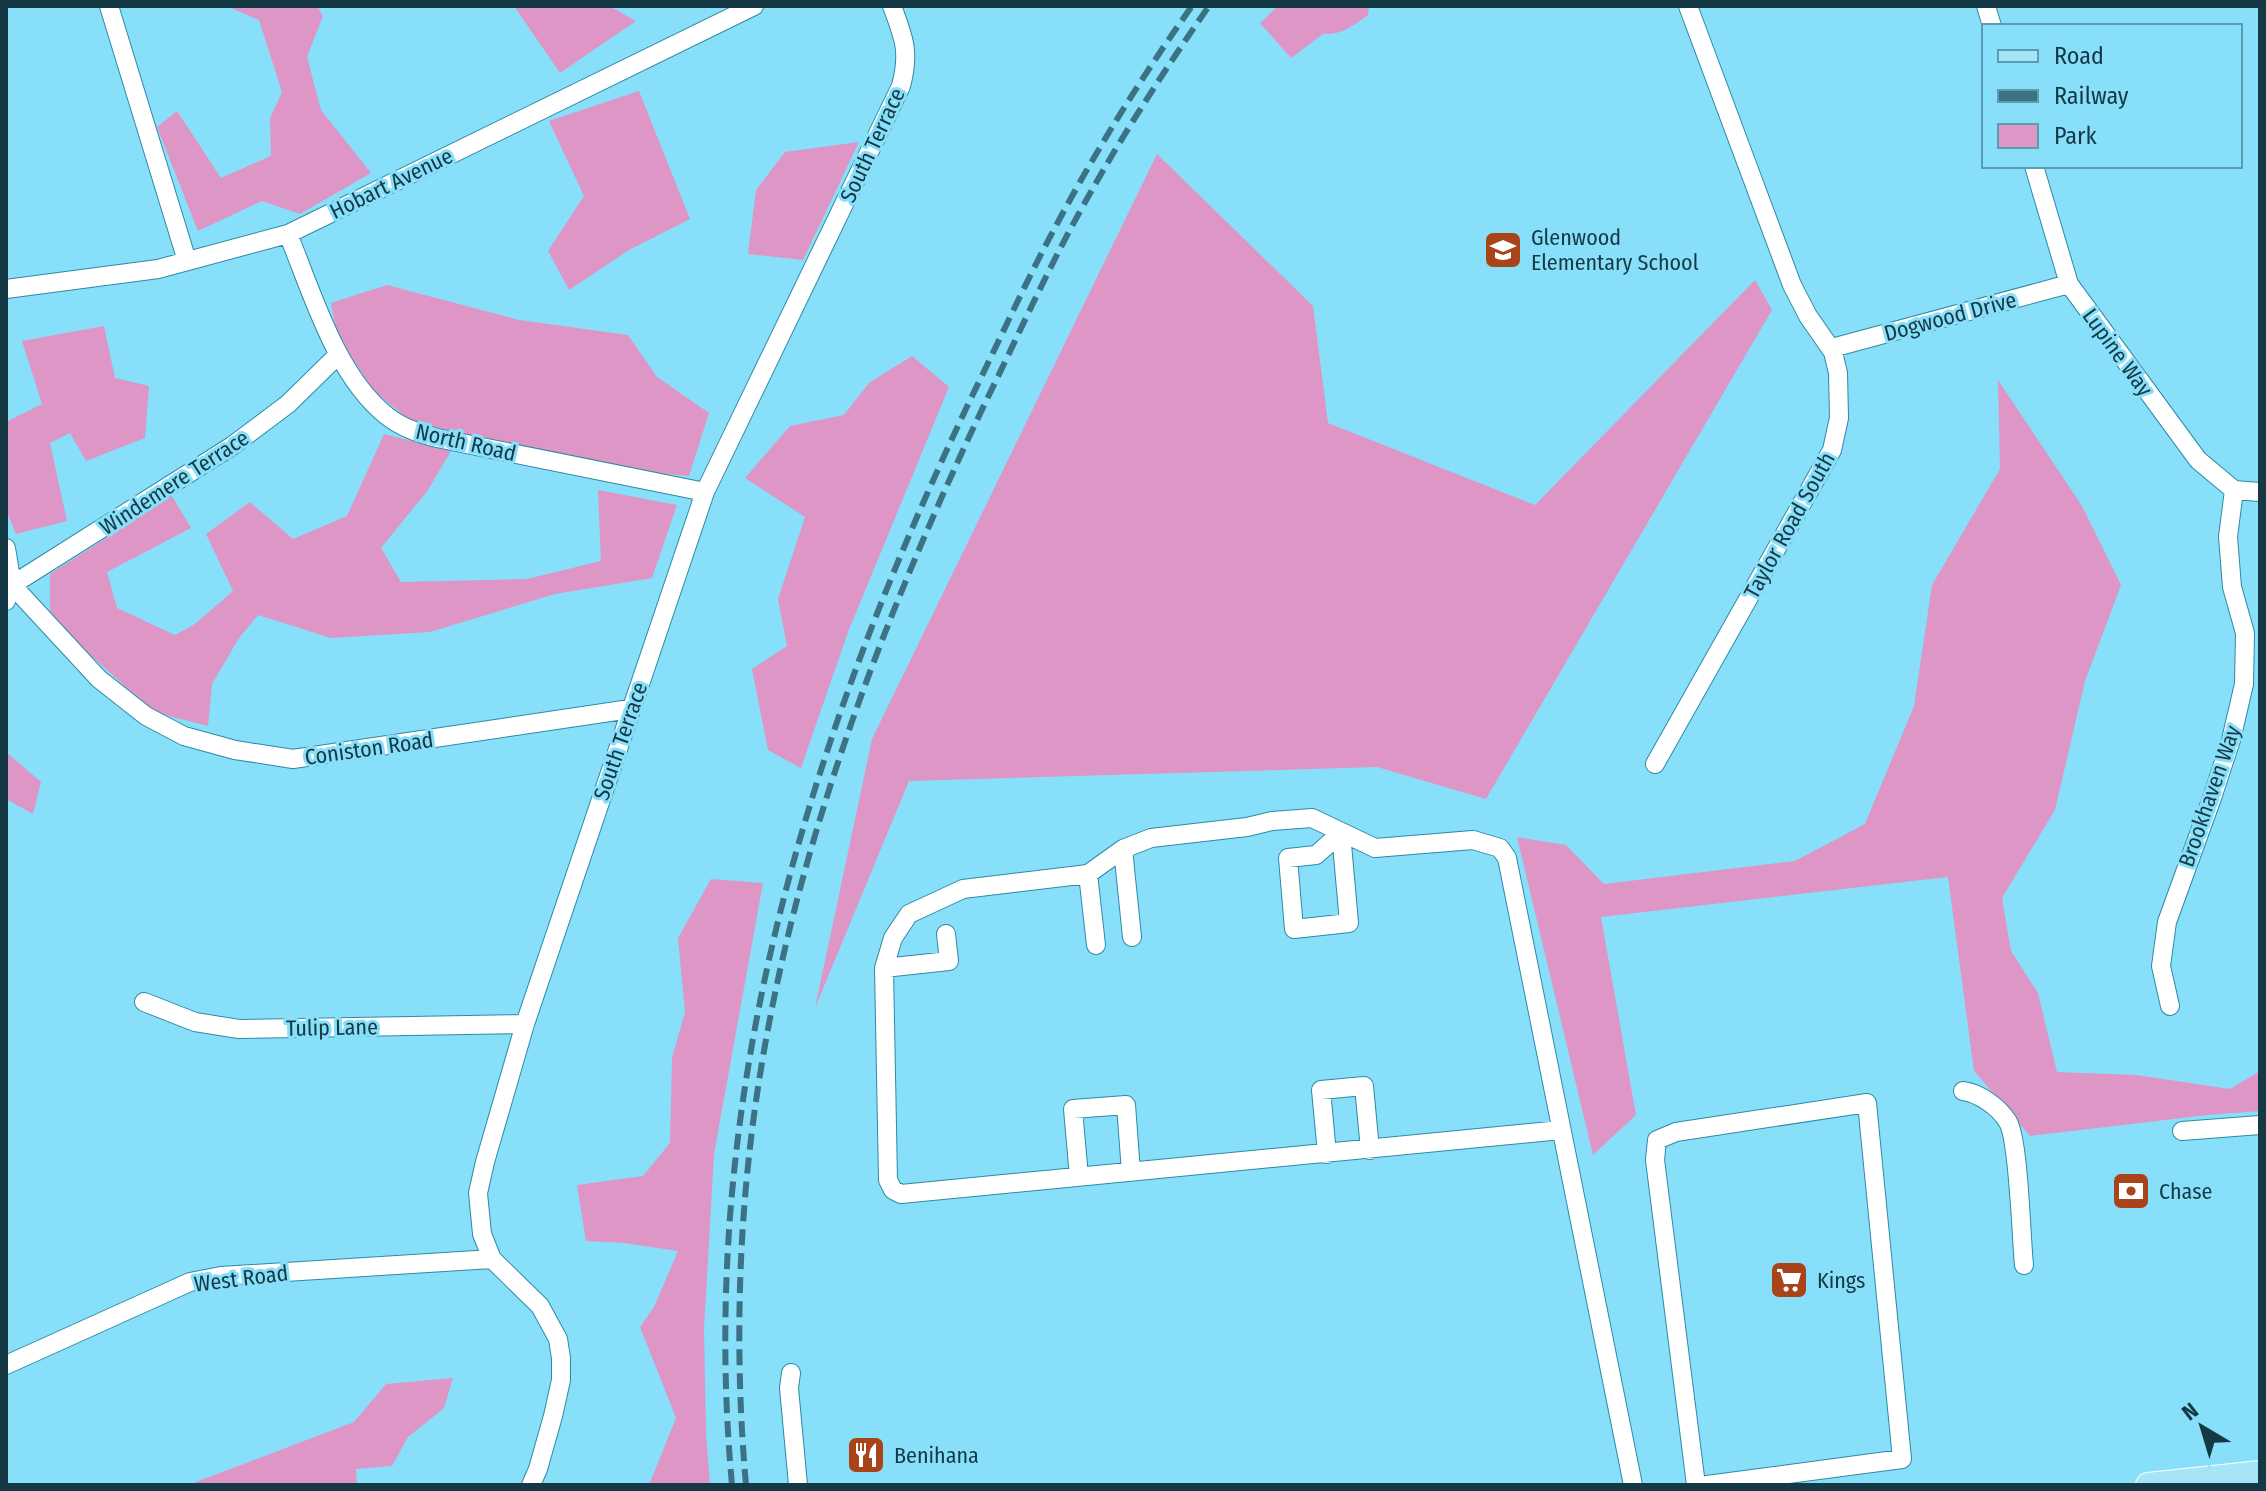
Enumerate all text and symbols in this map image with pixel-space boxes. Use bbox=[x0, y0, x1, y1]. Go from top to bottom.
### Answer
legend bbox=[1982, 24, 2242, 168]
text: Road bbox=[2054, 42, 2104, 70]
text: Railway bbox=[2054, 82, 2129, 110]
street label: South Terrace bbox=[834, 84, 911, 207]
text: Park bbox=[2054, 122, 2097, 150]
street label: Hobart Avenue bbox=[325, 142, 457, 225]
place label: Glenwood Elementary School bbox=[1531, 224, 1699, 276]
school or university icon: Glenwood Elementary School bbox=[1482, 229, 1524, 271]
street label: Dogwood Drive bbox=[1881, 286, 2019, 347]
street label: Lupine Way bbox=[2077, 303, 2159, 402]
street label: North Road bbox=[413, 418, 519, 467]
street label: Windemere Terrace bbox=[95, 424, 254, 541]
street label: Taylor Road South bbox=[1738, 447, 1841, 603]
street label: South Terrace bbox=[588, 679, 653, 804]
street label: Brookhaven Way bbox=[2173, 722, 2246, 871]
street label: Coniston Road bbox=[303, 726, 435, 771]
street label: Tulip Lane bbox=[286, 1013, 378, 1042]
bank icon: Chase bbox=[2110, 1170, 2152, 1212]
place label: Chase bbox=[2159, 1178, 2212, 1205]
street label: West Road bbox=[193, 1259, 290, 1298]
supermarket icon: Kings bbox=[1768, 1259, 1810, 1301]
place label: Kings bbox=[1817, 1267, 1865, 1294]
north arrow bbox=[2162, 1387, 2242, 1467]
text: N bbox=[2176, 1397, 2204, 1426]
restaurant icon: Benihana bbox=[845, 1434, 887, 1476]
place label: Benihana bbox=[894, 1442, 979, 1469]

